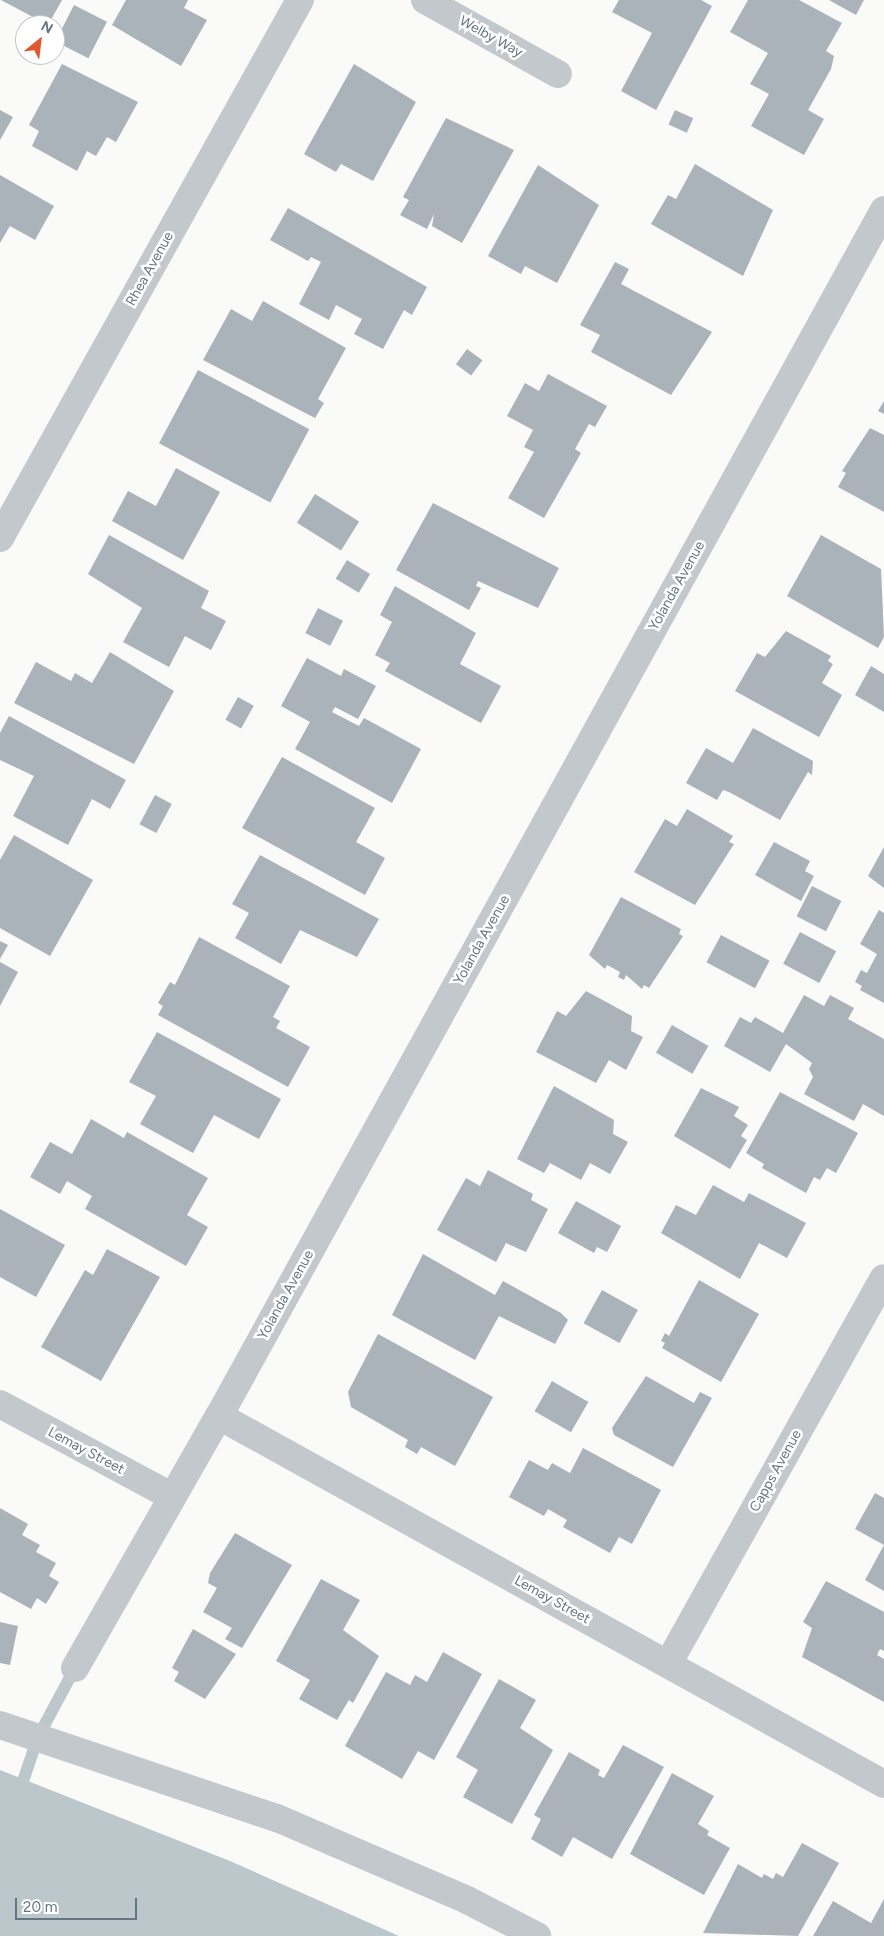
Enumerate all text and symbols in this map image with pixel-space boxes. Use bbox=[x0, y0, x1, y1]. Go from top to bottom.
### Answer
street label: Welby Way bbox=[456, 13, 526, 61]
north arrow bbox=[15, 15, 65, 65]
text: N bbox=[38, 17, 56, 37]
street label: Rhea Avenue bbox=[123, 229, 177, 309]
street label: Yolanda Avenue bbox=[645, 538, 709, 634]
street label: Yolanda Avenue bbox=[450, 892, 514, 988]
street label: Yolanda Avenue bbox=[254, 1247, 318, 1343]
street label: Lemay Street bbox=[45, 1424, 127, 1478]
street label: Capps Avenue bbox=[747, 1427, 805, 1515]
street label: Lemay Street bbox=[511, 1572, 593, 1628]
scale bar bbox=[18, 1888, 140, 1920]
text: 20 m bbox=[23, 1898, 57, 1916]

